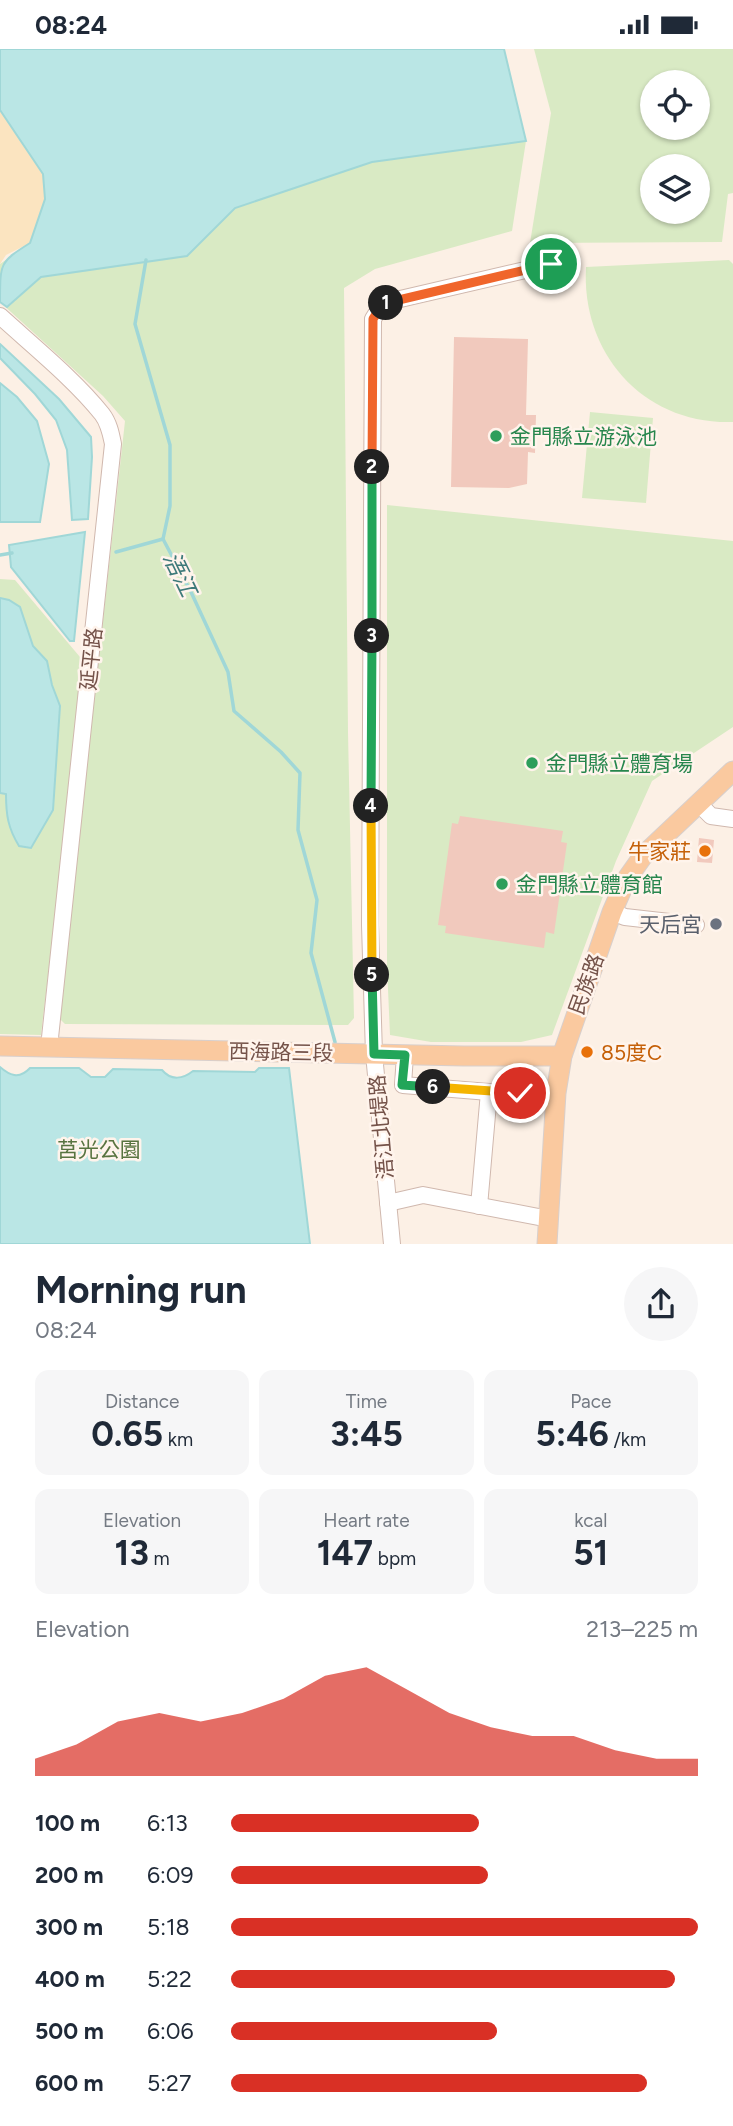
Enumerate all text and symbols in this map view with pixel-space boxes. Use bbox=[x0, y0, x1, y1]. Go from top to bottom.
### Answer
text: 08:24 bbox=[35, 9, 107, 41]
map controls bbox=[640, 70, 710, 224]
button: locate bbox=[640, 70, 710, 140]
button: layers bbox=[640, 154, 710, 224]
pin bbox=[521, 234, 581, 294]
icon: arrive bbox=[532, 245, 570, 283]
pin: 1 bbox=[368, 285, 404, 321]
text: 1 bbox=[381, 291, 390, 314]
place label: 金門縣立游泳池 bbox=[510, 424, 657, 449]
marker: 金門縣立游泳池 bbox=[488, 428, 504, 444]
pin: 2 bbox=[354, 449, 390, 485]
text: 2 bbox=[366, 455, 377, 478]
water label: 浯江 bbox=[157, 547, 204, 604]
pin: 3 bbox=[354, 619, 390, 653]
text: 3 bbox=[366, 624, 377, 647]
street label: 延平路 bbox=[75, 626, 107, 692]
place label: 金門縣立體育場 bbox=[546, 751, 693, 776]
marker: 金門縣立體育場 bbox=[524, 755, 540, 771]
pin: 4 bbox=[354, 789, 388, 823]
text: 4 bbox=[364, 794, 377, 817]
place label: 牛家莊 bbox=[628, 839, 691, 864]
marker: 牛家莊 bbox=[697, 843, 713, 859]
place label: 金門縣立體育館 bbox=[516, 872, 663, 897]
marker: 金門縣立體育館 bbox=[494, 876, 510, 892]
place label: 天后宮 bbox=[639, 912, 702, 937]
marker: 天后宮 bbox=[708, 916, 724, 932]
street label: 民族路 bbox=[563, 950, 609, 1018]
pin: 5 bbox=[354, 957, 390, 993]
text: 5 bbox=[366, 963, 377, 986]
street label: 西海路三段 bbox=[228, 1039, 334, 1065]
place label: 85度C bbox=[601, 1040, 662, 1065]
marker: 85度C bbox=[579, 1044, 595, 1060]
pin bbox=[490, 1063, 550, 1123]
pin: 6 bbox=[416, 1069, 450, 1105]
street label: 浯江北堤路 bbox=[364, 1074, 398, 1180]
icon: check bbox=[501, 1074, 539, 1112]
text: 6 bbox=[427, 1075, 438, 1098]
park label: 莒光公園 bbox=[57, 1137, 141, 1162]
text: Morning run bbox=[35, 1267, 247, 1313]
button: share bbox=[624, 1267, 698, 1341]
text: 08:24 bbox=[35, 1316, 97, 1344]
text: Distance bbox=[105, 1390, 179, 1413]
text: Time bbox=[346, 1390, 387, 1413]
text: Pace bbox=[570, 1390, 611, 1413]
text: 0.65 bbox=[91, 1413, 163, 1455]
text: 3:45 bbox=[330, 1413, 403, 1455]
text: 5:46 bbox=[535, 1413, 609, 1455]
text: km bbox=[163, 1428, 193, 1451]
text: /km bbox=[609, 1428, 646, 1451]
text: Elevation bbox=[103, 1509, 181, 1532]
text: Heart rate bbox=[323, 1509, 410, 1532]
text: kcal bbox=[574, 1509, 607, 1532]
text: 13 bbox=[115, 1532, 149, 1574]
text: 147 bbox=[317, 1532, 373, 1574]
text: 51 bbox=[573, 1532, 608, 1574]
text: m bbox=[149, 1547, 170, 1570]
text: bpm bbox=[373, 1547, 416, 1570]
text: Elevation bbox=[35, 1615, 130, 1643]
text: 213–225 m bbox=[586, 1615, 698, 1643]
text: 100 m bbox=[35, 1809, 100, 1837]
text: 6:13 bbox=[147, 1809, 188, 1837]
text: 200 m bbox=[35, 1861, 104, 1889]
text: 6:09 bbox=[147, 1861, 194, 1889]
text: 300 m bbox=[35, 1913, 103, 1941]
text: 5:18 bbox=[147, 1913, 190, 1941]
text: 400 m bbox=[35, 1965, 105, 1993]
text: 5:22 bbox=[147, 1965, 192, 1993]
text: 500 m bbox=[35, 2017, 104, 2045]
text: 6:06 bbox=[147, 2017, 194, 2045]
text: 600 m bbox=[35, 2069, 104, 2097]
text: 5:27 bbox=[147, 2069, 191, 2097]

